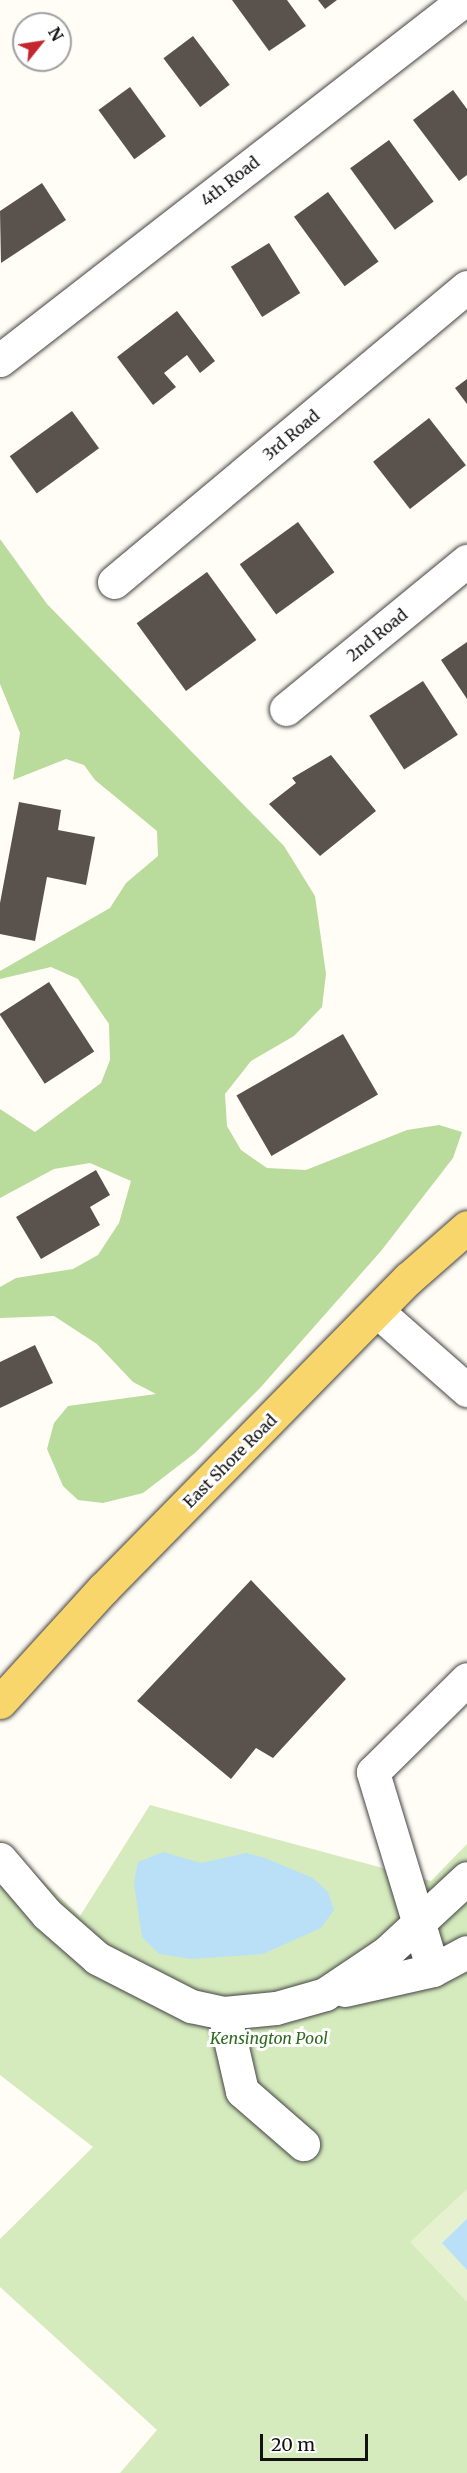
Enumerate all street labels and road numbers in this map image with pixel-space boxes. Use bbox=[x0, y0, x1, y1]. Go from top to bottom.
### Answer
street label: 4th Road bbox=[197, 152, 263, 210]
street label: 3rd Road bbox=[259, 406, 323, 464]
street label: 2nd Road bbox=[343, 605, 411, 665]
street label: East Shore Road bbox=[179, 1410, 281, 1512]

